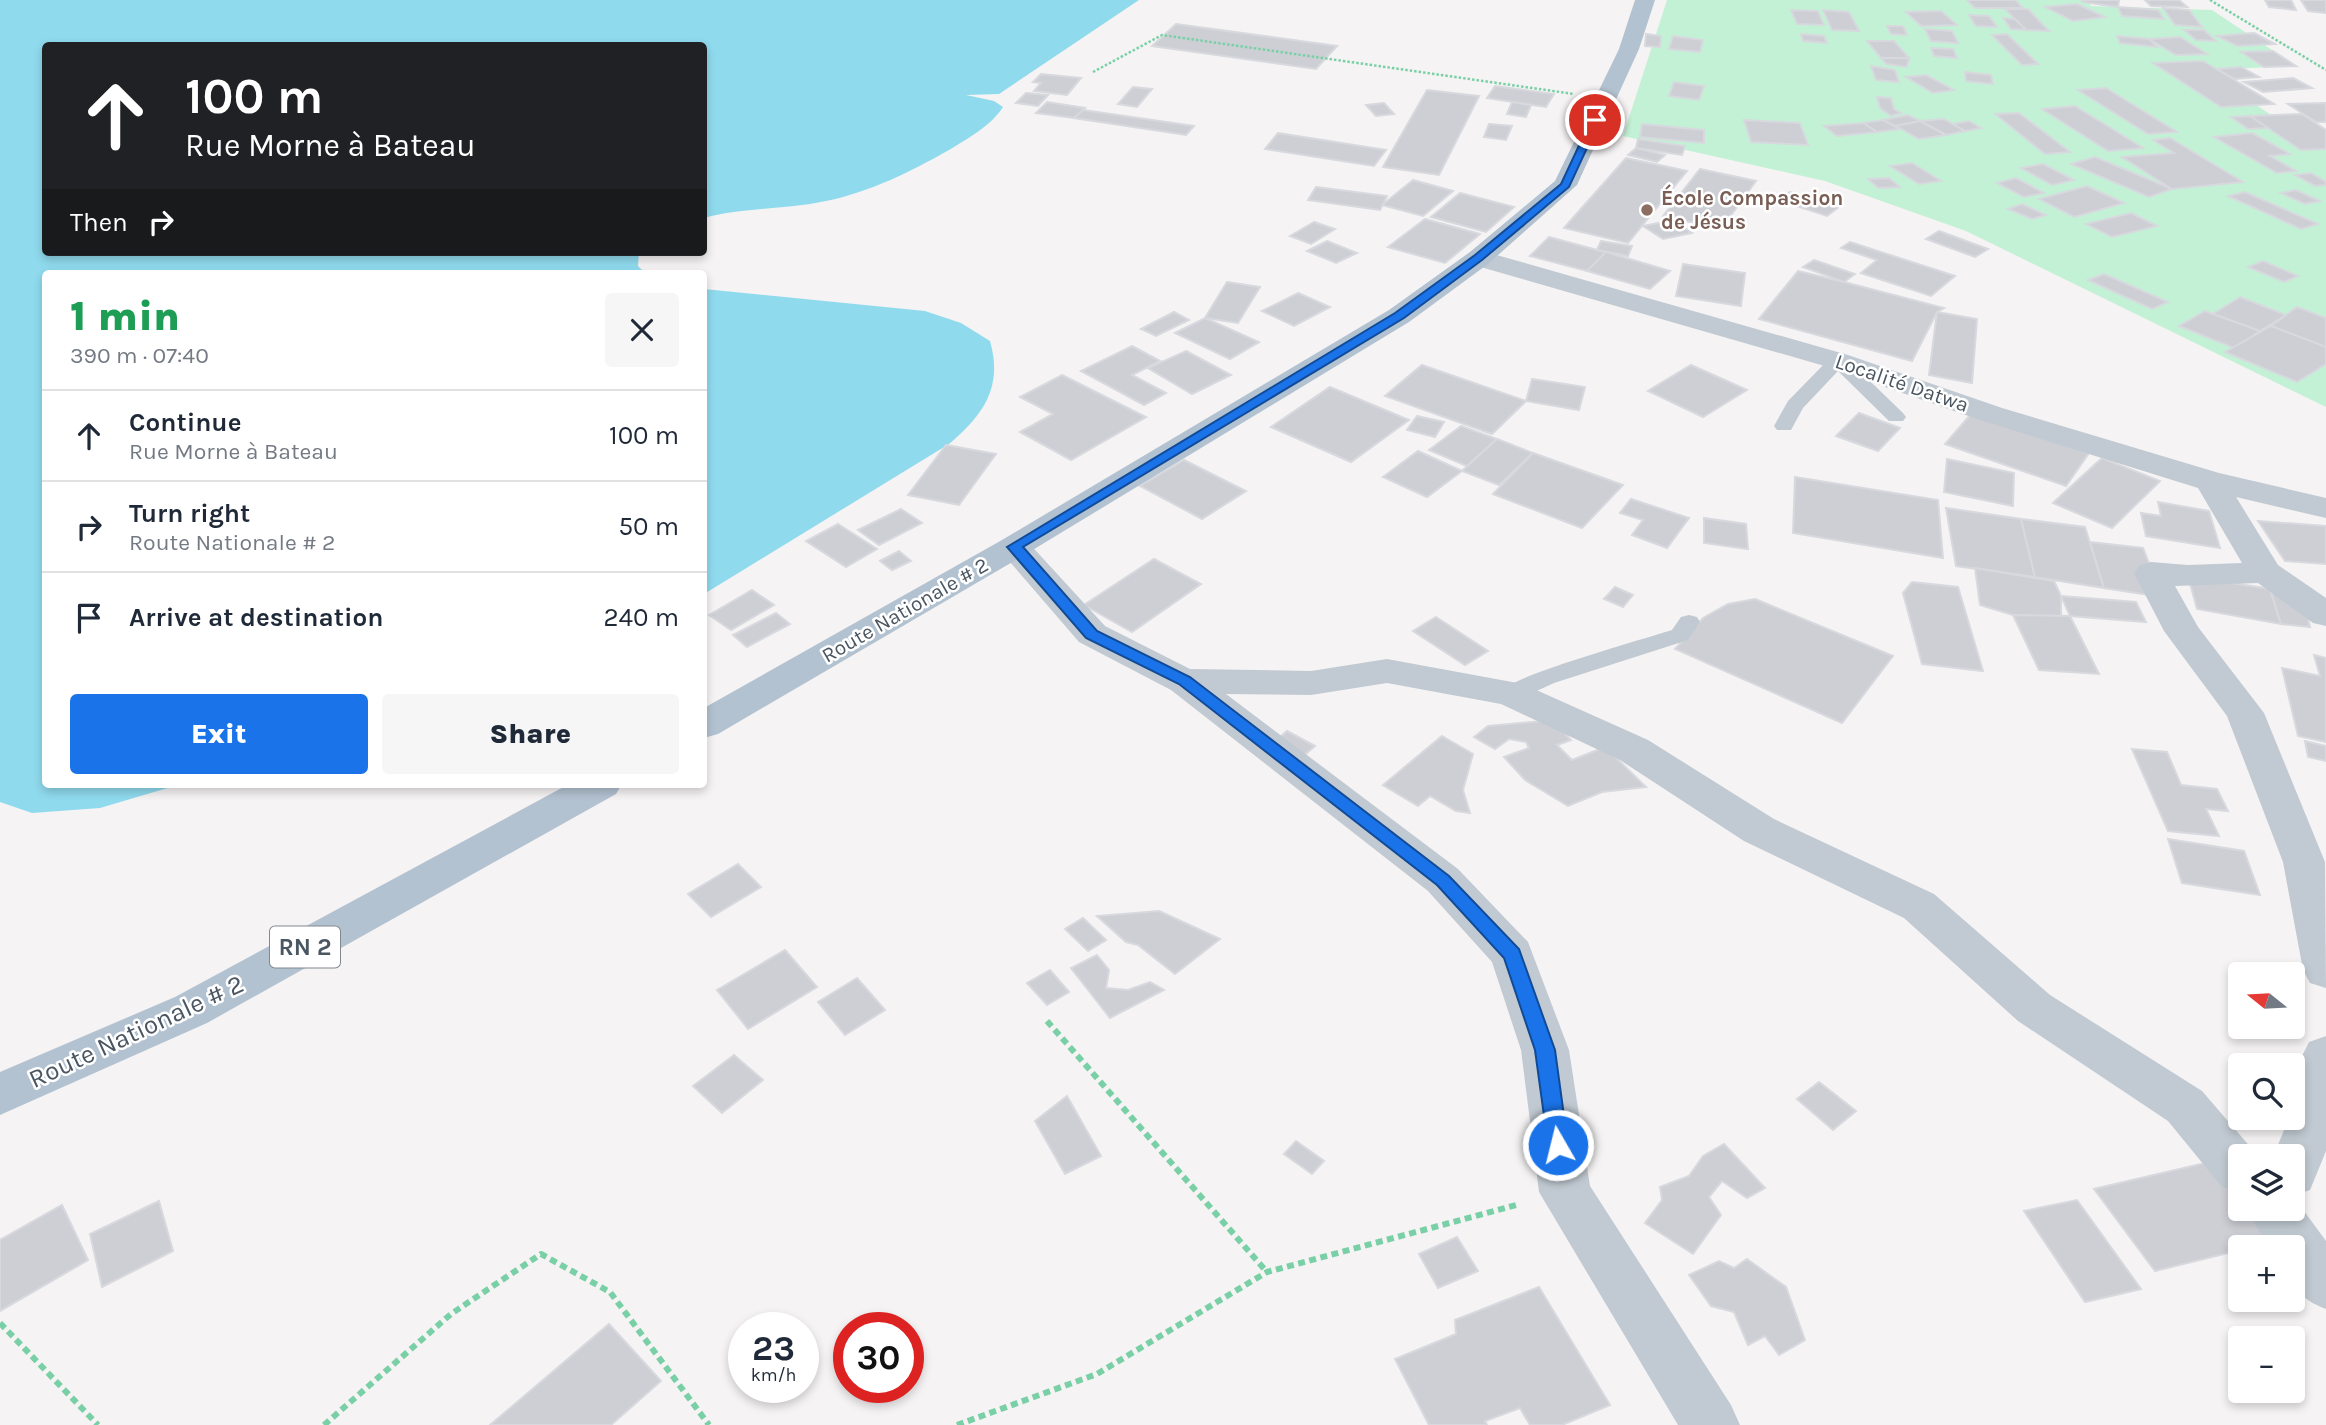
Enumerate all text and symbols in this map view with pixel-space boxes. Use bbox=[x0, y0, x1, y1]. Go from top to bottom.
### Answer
text: 100 m bbox=[185, 68, 323, 125]
icon: ahead bbox=[70, 70, 161, 161]
pin bbox=[1565, 90, 1625, 150]
icon: arrive bbox=[1576, 101, 1614, 139]
text: Rue Morne à Bateau bbox=[185, 127, 476, 164]
place label: École Compassion de Jésus bbox=[1661, 184, 1843, 234]
marker: École Compassion de Jésus bbox=[1639, 202, 1655, 218]
icon: right bbox=[142, 203, 180, 241]
text: Then bbox=[70, 207, 128, 238]
text: 1 min bbox=[70, 291, 180, 341]
button: close bbox=[605, 293, 679, 367]
text: 390 m · 07:40 bbox=[70, 342, 209, 369]
street label: Localité Datwa bbox=[1832, 349, 1972, 417]
text: Continue bbox=[129, 407, 241, 438]
icon: ahead bbox=[70, 417, 108, 455]
text: 100 m bbox=[609, 420, 679, 451]
text: Rue Morne à Bateau bbox=[129, 438, 338, 465]
text: Turn right bbox=[129, 498, 250, 529]
icon: right bbox=[70, 508, 108, 546]
text: 50 m bbox=[618, 511, 679, 542]
text: Route Nationale # 2 bbox=[129, 529, 335, 556]
street label: Route Nationale # 2 bbox=[817, 552, 993, 668]
icon: arrive bbox=[70, 599, 108, 637]
text: Arrive at destination bbox=[129, 602, 383, 633]
text: 240 m bbox=[603, 602, 679, 633]
button: Exit bbox=[70, 694, 368, 774]
button: Share bbox=[382, 694, 679, 774]
road number: RN 2 bbox=[270, 926, 340, 967]
north arrow bbox=[2228, 962, 2305, 1040]
map controls bbox=[2228, 962, 2305, 1403]
street label: Route Nationale # 2 bbox=[24, 968, 248, 1095]
button: search bbox=[2228, 1053, 2305, 1130]
position arrow bbox=[1521, 1108, 1595, 1182]
button: layers bbox=[2228, 1144, 2305, 1221]
button: + bbox=[2228, 1235, 2305, 1312]
speed limit sign: 30 bbox=[833, 1312, 924, 1403]
button: − bbox=[2228, 1326, 2305, 1403]
text: 23 bbox=[752, 1328, 795, 1369]
text: km/h bbox=[751, 1364, 796, 1386]

